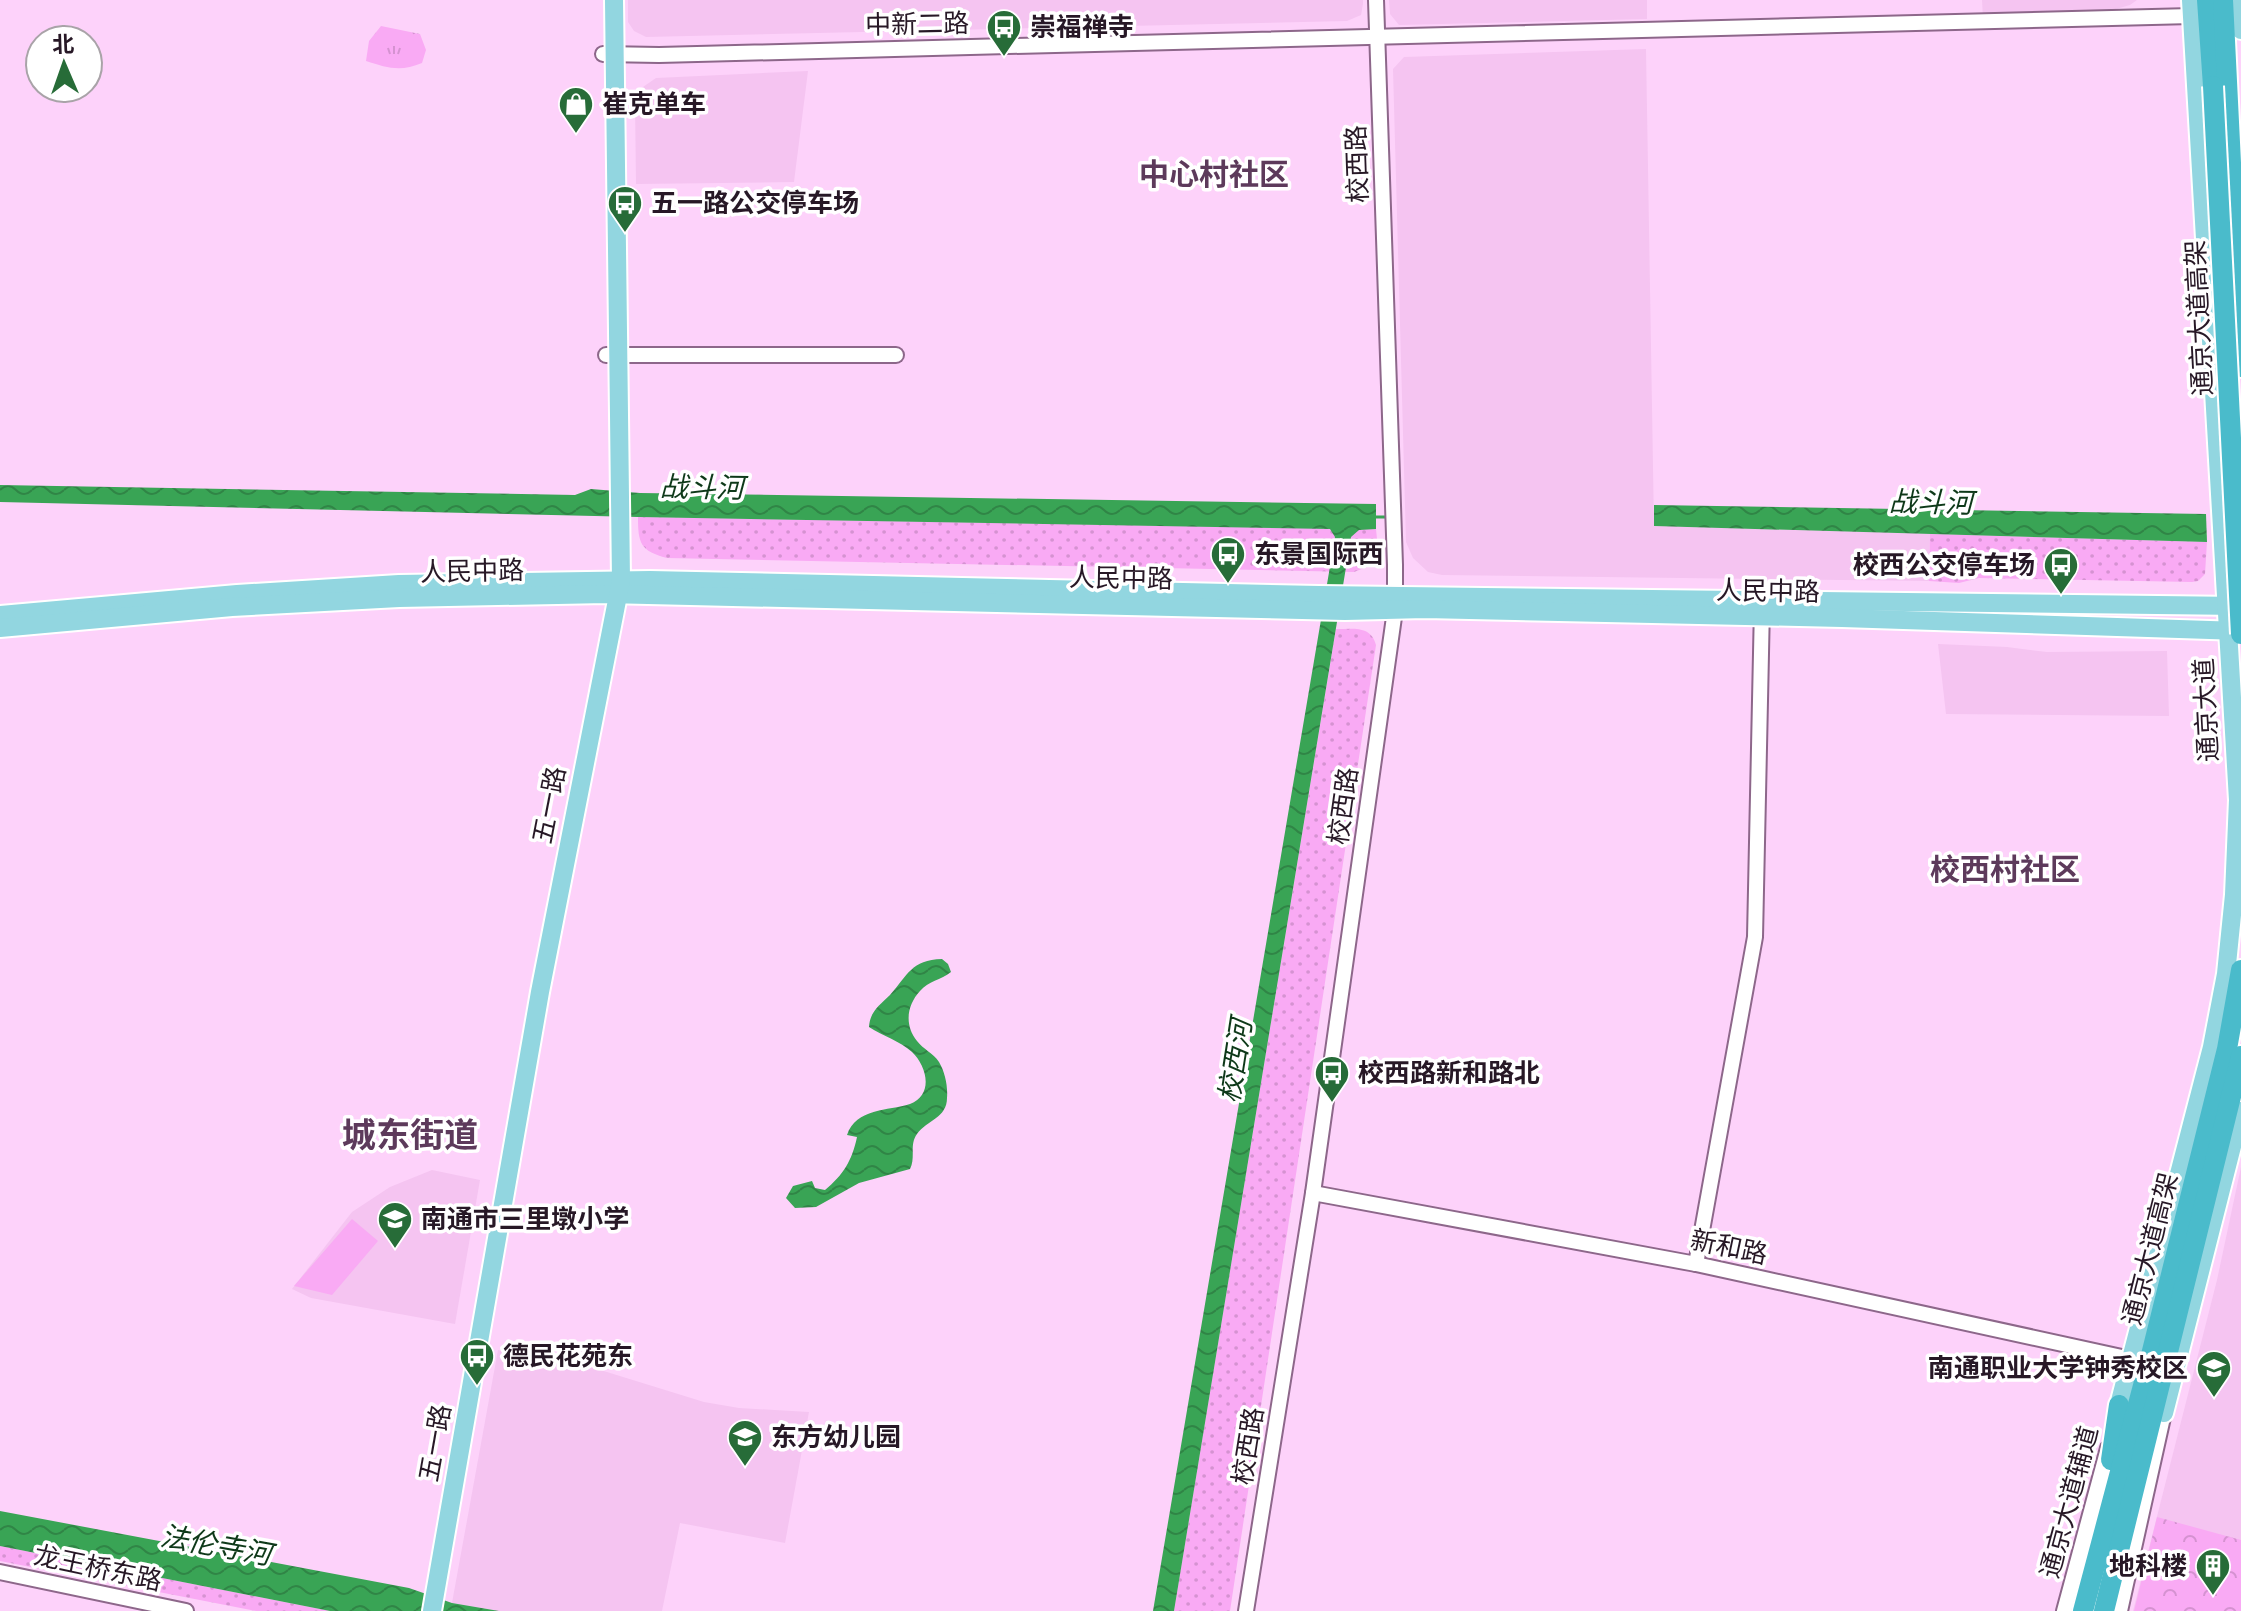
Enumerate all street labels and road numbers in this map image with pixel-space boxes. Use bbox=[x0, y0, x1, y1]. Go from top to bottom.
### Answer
street label: 中新二路 bbox=[865, 9, 969, 42]
street label: 校西路 bbox=[1342, 124, 1375, 203]
street label: 通京大道高架 bbox=[2181, 239, 2220, 397]
street label: 人民中路 bbox=[420, 556, 524, 589]
street label: 人民中路 bbox=[1069, 563, 1173, 596]
street label: 人民中路 bbox=[1716, 576, 1820, 609]
street label: 通京大道 bbox=[2189, 657, 2226, 763]
street label: 五一路 bbox=[528, 764, 573, 847]
street label: 校西路 bbox=[1324, 765, 1365, 847]
street label: 通京大道高架 bbox=[2118, 1170, 2185, 1329]
street label: 新和路 bbox=[1687, 1225, 1770, 1272]
street label: 五一路 bbox=[414, 1402, 459, 1484]
street label: 校西路 bbox=[1228, 1405, 1271, 1487]
street label: 通京大道辅道 bbox=[2035, 1423, 2106, 1582]
street label: 龙王桥东路 bbox=[31, 1541, 164, 1598]

